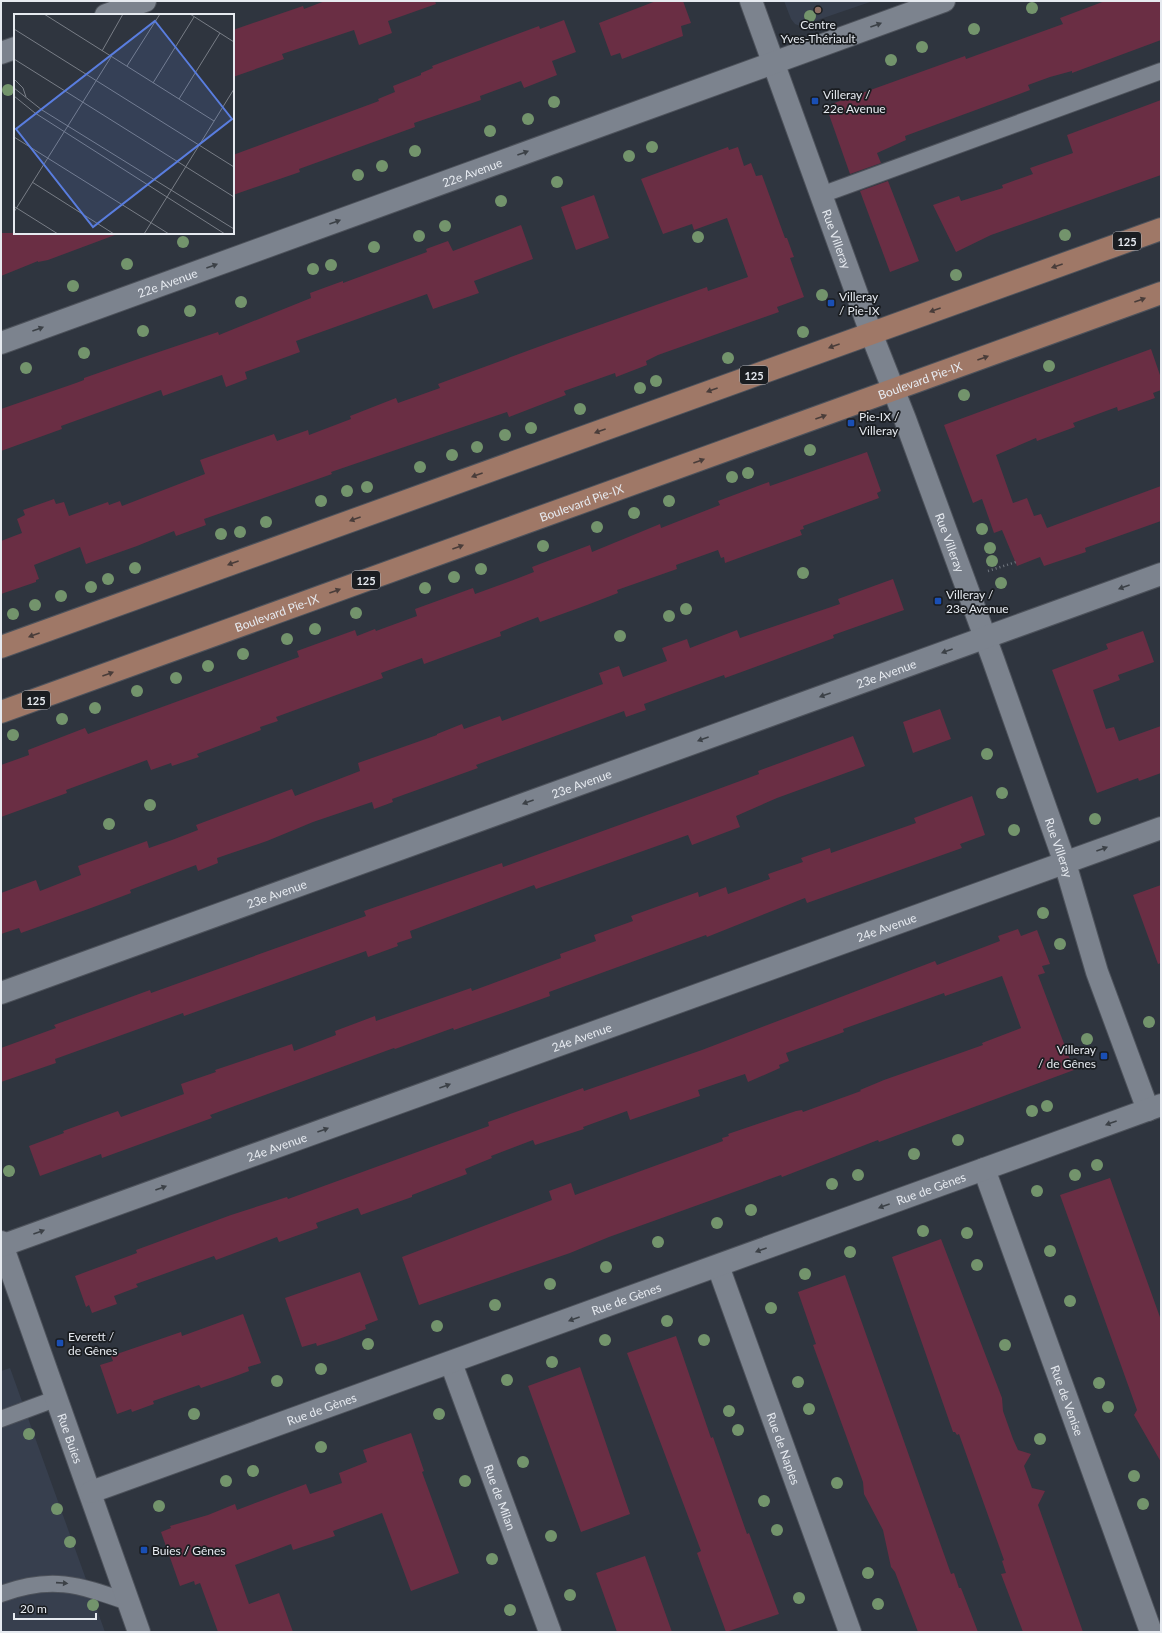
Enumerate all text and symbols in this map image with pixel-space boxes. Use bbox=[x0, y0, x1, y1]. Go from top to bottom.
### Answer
marker: Centre Yves-Thériault bbox=[813, 5, 823, 15]
inset map bbox=[14, 14, 234, 234]
place label: Centre Yves-Thériault bbox=[780, 17, 856, 46]
one-way arrow bbox=[871, 22, 883, 28]
place label: Villeray / 22e Avenue bbox=[823, 87, 886, 116]
marker: Villeray / 22e Avenue bbox=[810, 96, 820, 106]
one-way arrow bbox=[517, 150, 529, 156]
street label: 22e Avenue bbox=[440, 154, 504, 190]
street label: Rue Villeray bbox=[819, 207, 855, 272]
one-way arrow bbox=[329, 218, 341, 224]
road number: 125 bbox=[1113, 232, 1141, 250]
one-way arrow bbox=[207, 263, 219, 269]
one-way arrow bbox=[1051, 264, 1063, 270]
street label: 22e Avenue bbox=[135, 265, 199, 300]
place label: Villeray / Pie-IX bbox=[839, 289, 880, 318]
one-way arrow bbox=[1135, 296, 1147, 302]
marker: Villeray / Pie-IX bbox=[826, 298, 836, 308]
one-way arrow bbox=[928, 308, 940, 314]
one-way arrow bbox=[32, 326, 44, 332]
one-way arrow bbox=[828, 344, 840, 350]
one-way arrow bbox=[977, 354, 989, 360]
street label: Boulevard Pie-IX bbox=[876, 358, 964, 402]
road number: 125 bbox=[740, 366, 768, 384]
one-way arrow bbox=[706, 388, 718, 394]
place label: Pie-IX / Villeray bbox=[859, 409, 900, 438]
one-way arrow bbox=[815, 413, 827, 419]
marker: Pie-IX / Villeray bbox=[846, 418, 856, 428]
one-way arrow bbox=[593, 428, 605, 434]
one-way arrow bbox=[693, 457, 705, 463]
one-way arrow bbox=[471, 473, 483, 479]
street label: Boulevard Pie-IX bbox=[537, 480, 626, 524]
street label: Rue Villeray bbox=[933, 511, 968, 575]
one-way arrow bbox=[349, 517, 361, 523]
one-way arrow bbox=[452, 543, 464, 549]
one-way arrow bbox=[226, 561, 238, 567]
road number: 125 bbox=[352, 571, 380, 589]
one-way arrow bbox=[1118, 585, 1130, 591]
one-way arrow bbox=[330, 587, 342, 593]
place label: Villeray / 23e Avenue bbox=[946, 587, 1009, 616]
street label: Boulevard Pie-IX bbox=[233, 590, 321, 635]
marker: Villeray / 23e Avenue bbox=[933, 596, 943, 606]
one-way arrow bbox=[27, 632, 39, 638]
one-way arrow bbox=[941, 648, 953, 654]
street label: 23e Avenue bbox=[854, 656, 918, 691]
one-way arrow bbox=[102, 670, 114, 676]
road number: 125 bbox=[22, 691, 50, 709]
one-way arrow bbox=[819, 692, 831, 698]
one-way arrow bbox=[697, 737, 709, 743]
street label: 23e Avenue bbox=[549, 766, 613, 801]
one-way arrow bbox=[522, 800, 534, 806]
street label: Rue Villeray bbox=[1042, 816, 1077, 880]
one-way arrow bbox=[1096, 846, 1108, 852]
street label: 23e Avenue bbox=[245, 876, 309, 911]
street label: 24e Avenue bbox=[854, 909, 918, 945]
street label: 24e Avenue bbox=[549, 1019, 614, 1055]
place label: Villeray / de Gênes bbox=[1038, 1042, 1097, 1071]
marker: Villeray / de Gênes bbox=[1099, 1051, 1109, 1061]
one-way arrow bbox=[440, 1082, 452, 1088]
one-way arrow bbox=[1105, 1121, 1117, 1127]
one-way arrow bbox=[317, 1126, 329, 1132]
street label: 24e Avenue bbox=[245, 1129, 309, 1164]
street label: Rue de Gènes bbox=[894, 1169, 968, 1208]
one-way arrow bbox=[155, 1185, 167, 1191]
one-way arrow bbox=[877, 1203, 889, 1209]
one-way arrow bbox=[33, 1229, 45, 1235]
one-way arrow bbox=[755, 1247, 767, 1253]
street label: Rue de Gènes bbox=[589, 1279, 663, 1318]
one-way arrow bbox=[567, 1316, 579, 1322]
place label: Everett / de Gênes bbox=[68, 1329, 117, 1358]
marker: Everett / de Gênes bbox=[55, 1338, 65, 1348]
street label: Rue de Venise bbox=[1048, 1363, 1087, 1438]
street label: Rue de Gènes bbox=[285, 1389, 358, 1428]
street label: Rue de Naples bbox=[764, 1410, 804, 1487]
street label: Rue Buies bbox=[55, 1411, 86, 1465]
street label: Rue de Milan bbox=[481, 1462, 519, 1532]
place label: Buies / Gênes bbox=[152, 1543, 226, 1558]
marker: Buies / Gênes bbox=[139, 1545, 149, 1555]
one-way arrow bbox=[56, 1580, 68, 1587]
scale bar bbox=[14, 1595, 96, 1621]
text: 20 m bbox=[20, 1601, 47, 1616]

